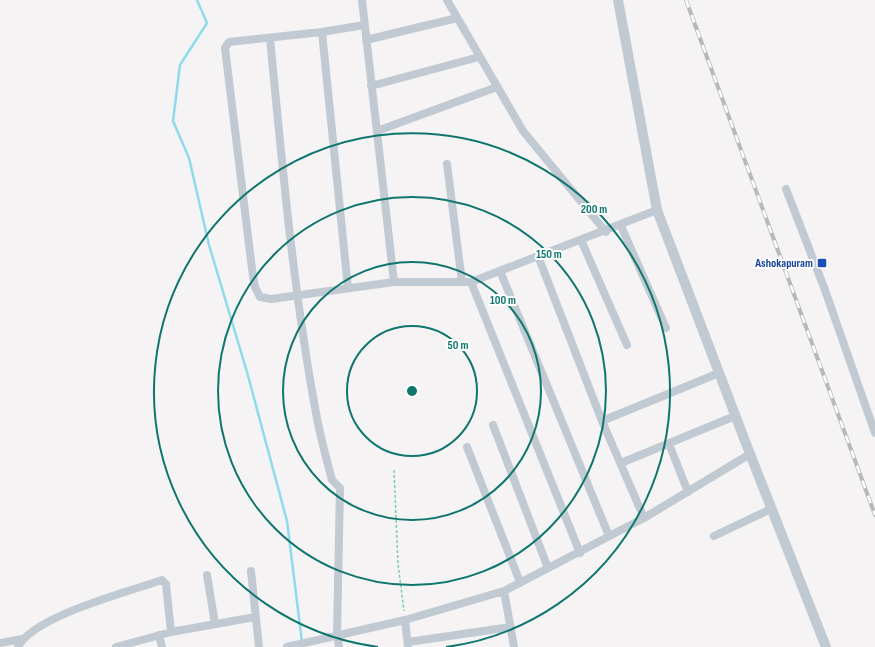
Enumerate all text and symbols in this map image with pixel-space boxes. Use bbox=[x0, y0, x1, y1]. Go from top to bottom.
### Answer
text: 200 m bbox=[581, 202, 607, 217]
text: 150 m bbox=[536, 247, 562, 262]
place label: Ashokapuram bbox=[754, 256, 813, 271]
marker: Ashokapuram bbox=[816, 257, 828, 269]
text: 100 m bbox=[490, 293, 516, 308]
text: 50 m bbox=[448, 338, 468, 353]
centre of rings bbox=[405, 384, 419, 398]

